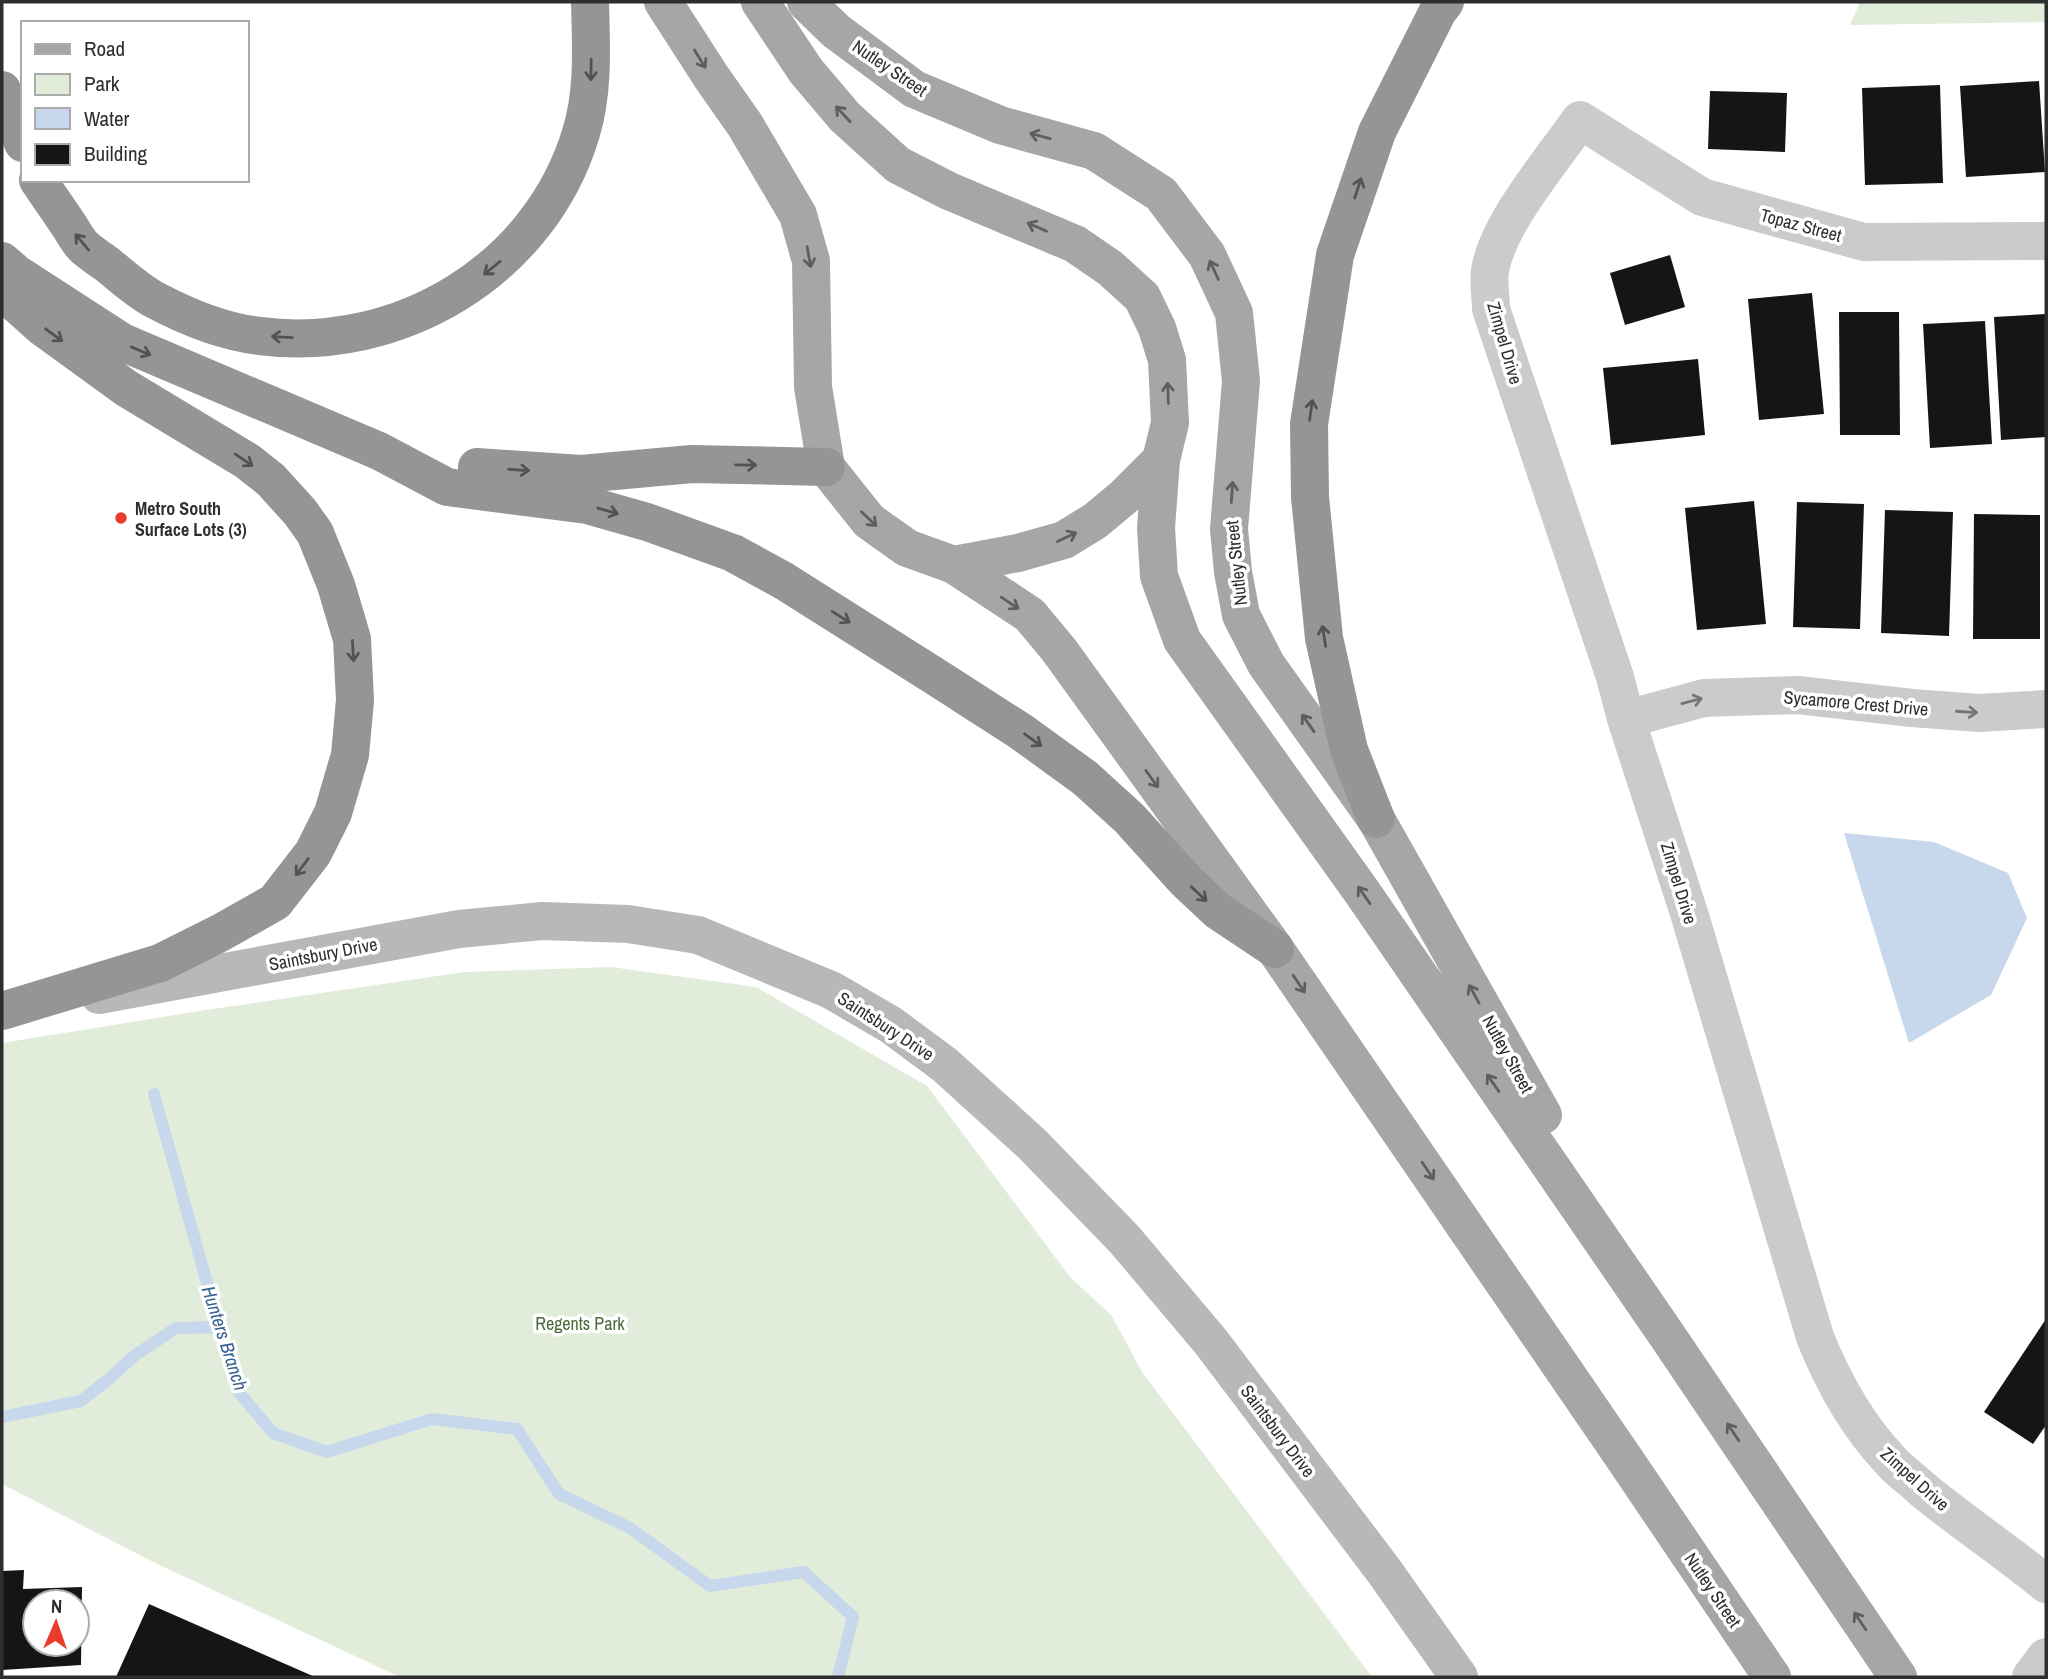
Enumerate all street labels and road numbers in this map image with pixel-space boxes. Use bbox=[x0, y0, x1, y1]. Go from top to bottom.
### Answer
street label: Nutley Street bbox=[848, 34, 932, 102]
street label: Topaz Street bbox=[1758, 202, 1844, 248]
street label: Zimpel Drive bbox=[1481, 299, 1529, 387]
street label: Nutley Street bbox=[1219, 519, 1253, 607]
street label: Sycamore Crest Drive bbox=[1783, 684, 1929, 722]
street label: Zimpel Drive bbox=[1655, 839, 1703, 927]
street label: Saintsbury Drive bbox=[267, 931, 379, 977]
street label: Saintsbury Drive bbox=[833, 986, 939, 1066]
street label: Nutley Street bbox=[1476, 1011, 1540, 1097]
street label: Saintsbury Drive bbox=[1235, 1380, 1321, 1482]
street label: Zimpel Drive bbox=[1875, 1441, 1955, 1517]
street label: Nutley Street bbox=[1679, 1548, 1747, 1632]

